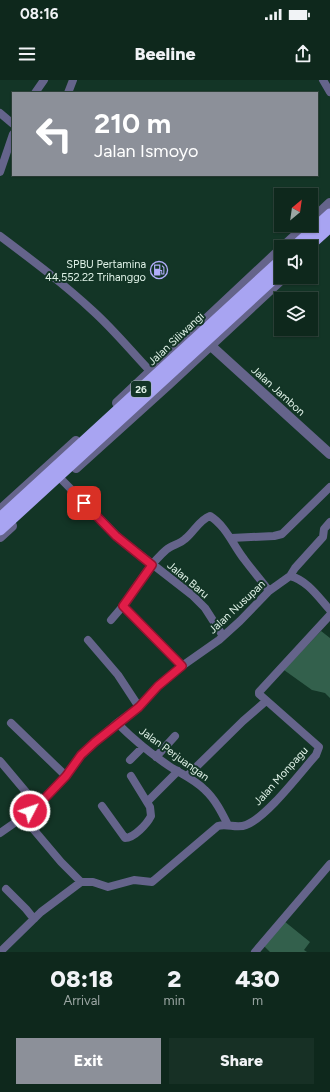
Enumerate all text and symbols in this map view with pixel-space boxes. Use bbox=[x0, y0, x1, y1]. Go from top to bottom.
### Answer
text: 08:16 bbox=[20, 5, 58, 23]
icon: menu bbox=[16, 43, 38, 65]
text: Beeline bbox=[134, 43, 196, 65]
icon: share bbox=[292, 43, 314, 65]
text: 210 m bbox=[94, 106, 171, 140]
icon: left bbox=[28, 108, 80, 160]
text: Jalan Ismoyo bbox=[94, 140, 199, 162]
north arrow bbox=[274, 188, 318, 232]
map controls bbox=[274, 188, 318, 336]
button: sound bbox=[274, 240, 318, 284]
place label: SPBU Pertamina 44.552.22 Trihanggo bbox=[45, 258, 146, 284]
fuel station icon: SPBU Pertamina 44.552.22 Trihanggo bbox=[149, 260, 169, 280]
button: layers bbox=[274, 292, 318, 336]
street label: Jalan Siliwangi bbox=[145, 310, 207, 368]
street label: Jalan Jambon bbox=[248, 363, 308, 419]
road number: 26 bbox=[131, 381, 151, 397]
pin bbox=[67, 486, 101, 520]
icon: arrive bbox=[73, 492, 95, 514]
street label: Jalan Baru bbox=[165, 559, 211, 601]
street label: Jalan Nusupan bbox=[206, 578, 268, 636]
street label: Jalan Perjuangan bbox=[137, 724, 211, 784]
street label: Jalan Monpagu bbox=[251, 744, 311, 808]
position arrow bbox=[9, 790, 51, 832]
text: 08:18 bbox=[50, 964, 113, 993]
text: 2 bbox=[167, 964, 181, 993]
text: 430 bbox=[235, 964, 280, 993]
text: Arrival bbox=[63, 993, 100, 1008]
text: min bbox=[164, 993, 185, 1008]
text: m bbox=[252, 993, 263, 1008]
button: Exit bbox=[16, 1038, 161, 1084]
button: Share bbox=[169, 1038, 314, 1084]

